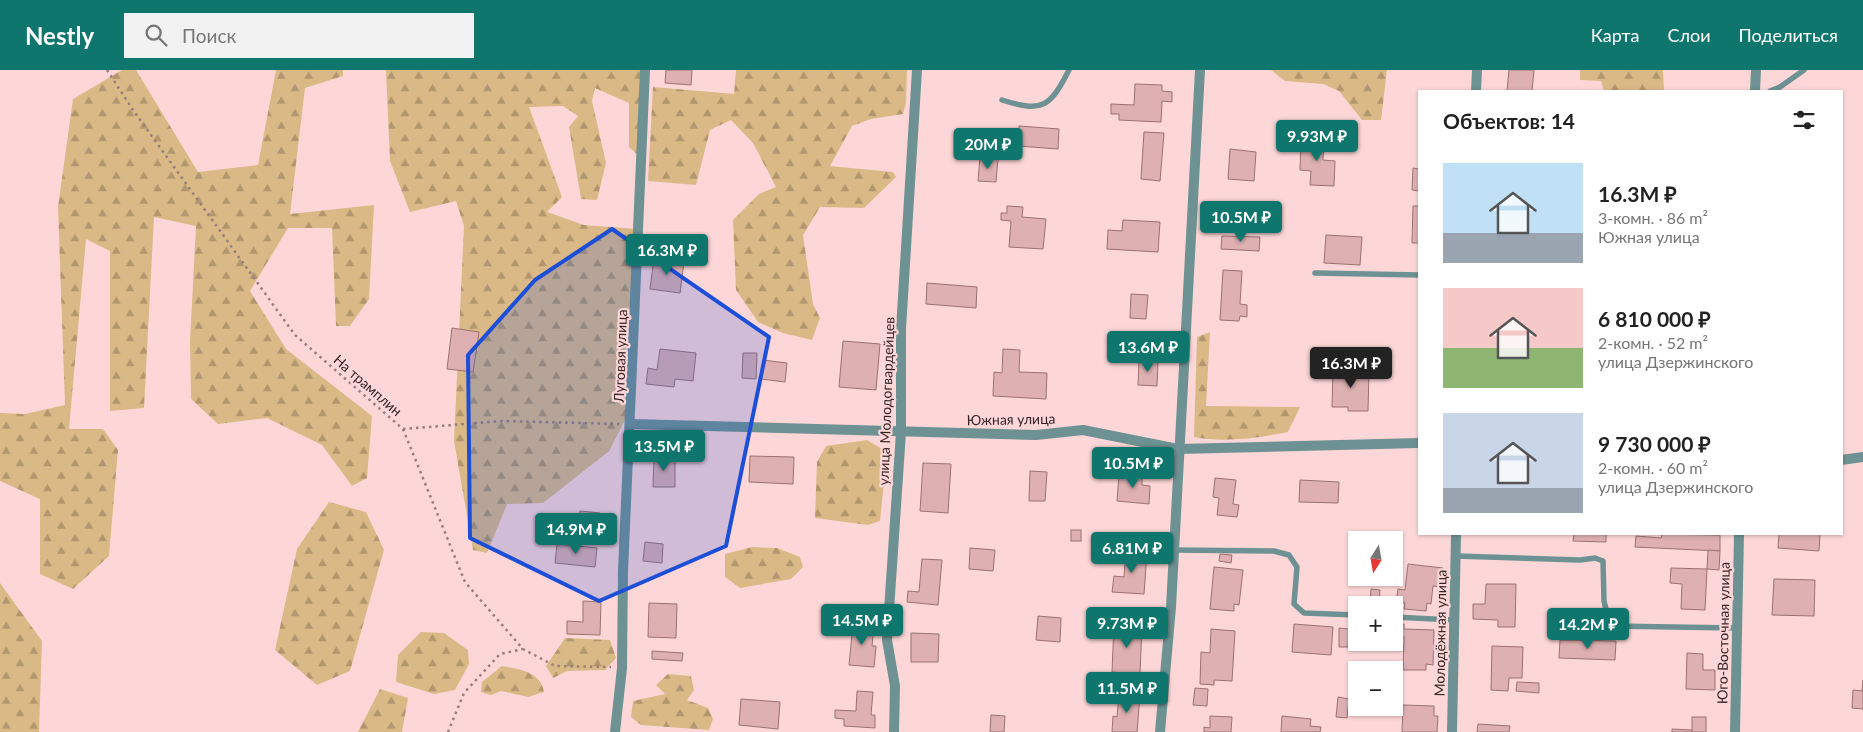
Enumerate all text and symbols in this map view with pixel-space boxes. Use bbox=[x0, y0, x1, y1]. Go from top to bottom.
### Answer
search box bbox=[124, 13, 474, 58]
text: Nestly bbox=[25, 21, 94, 50]
icon: search bbox=[142, 21, 170, 49]
text: Поиск bbox=[182, 24, 236, 47]
text: Карта bbox=[1591, 24, 1639, 46]
text: Слои bbox=[1667, 24, 1711, 46]
text: Поделиться bbox=[1739, 24, 1838, 46]
icon: filters bbox=[1790, 106, 1818, 134]
text: Объектов: 14 bbox=[1443, 108, 1575, 133]
pin: 9.93M ₽ bbox=[1271, 119, 1363, 162]
text: 9.93M ₽ bbox=[1287, 126, 1347, 145]
pin: 20M ₽ bbox=[953, 128, 1023, 170]
text: 20M ₽ bbox=[965, 134, 1011, 153]
text: 16.3M ₽ bbox=[1598, 181, 1677, 206]
icon: home bbox=[1483, 183, 1543, 243]
pin: 10.5M ₽ bbox=[1195, 200, 1287, 243]
text: 10.5M ₽ bbox=[1211, 207, 1271, 226]
text: 3-комн. · 86 m² bbox=[1598, 208, 1708, 227]
text: Южная улица bbox=[1598, 227, 1700, 246]
pin: 16.3M ₽ bbox=[621, 234, 713, 276]
text: 16.3M ₽ bbox=[637, 240, 697, 259]
text: 6 810 000 ₽ bbox=[1598, 306, 1711, 331]
icon: home bbox=[1483, 308, 1543, 368]
street label: Луговая улица bbox=[610, 309, 630, 404]
street label: улица Молодогвардейцев bbox=[875, 316, 897, 486]
pin: 13.6M ₽ bbox=[1102, 330, 1194, 373]
text: 2-комн. · 52 m² bbox=[1598, 333, 1708, 352]
text: 13.6M ₽ bbox=[1118, 337, 1178, 356]
pin: 16.3M ₽ bbox=[1305, 346, 1397, 389]
street label: На трамплин bbox=[330, 351, 406, 419]
text: улица Дзержинского bbox=[1598, 352, 1753, 371]
text: 16.3M ₽ bbox=[1321, 353, 1381, 372]
street label: Южная улица bbox=[966, 410, 1056, 428]
pin: 13.5M ₽ bbox=[618, 430, 710, 472]
text: 9 730 000 ₽ bbox=[1598, 431, 1711, 456]
icon: home bbox=[1483, 433, 1543, 493]
text: 13.5M ₽ bbox=[634, 436, 694, 455]
pin: 10.5M ₽ bbox=[1087, 446, 1179, 489]
text: 10.5M ₽ bbox=[1103, 453, 1163, 472]
text: 2-комн. · 60 m² bbox=[1598, 458, 1708, 477]
text: улица Дзержинского bbox=[1598, 477, 1753, 496]
pin: 14.9M ₽ bbox=[530, 512, 622, 555]
text: 14.9M ₽ bbox=[546, 519, 606, 538]
north arrow bbox=[1348, 531, 1402, 586]
map controls bbox=[1348, 531, 1403, 716]
pin: 6.81M ₽ bbox=[1086, 532, 1178, 574]
text: 6.81M ₽ bbox=[1102, 538, 1162, 557]
street label: Юго-Восточная улица bbox=[1713, 562, 1733, 704]
street label: Молодёжная улица bbox=[1430, 569, 1450, 697]
button: + bbox=[1348, 596, 1403, 651]
pin: 14.5M ₽ bbox=[816, 604, 908, 646]
pin: 9.73M ₽ bbox=[1081, 606, 1173, 649]
pin: 14.2M ₽ bbox=[1542, 608, 1634, 650]
text: 14.5M ₽ bbox=[832, 610, 892, 629]
text: 9.73M ₽ bbox=[1097, 613, 1157, 632]
text: 14.2M ₽ bbox=[1558, 614, 1618, 633]
button: − bbox=[1348, 661, 1403, 716]
pin: 11.5M ₽ bbox=[1081, 672, 1173, 714]
text: 11.5M ₽ bbox=[1097, 678, 1157, 697]

